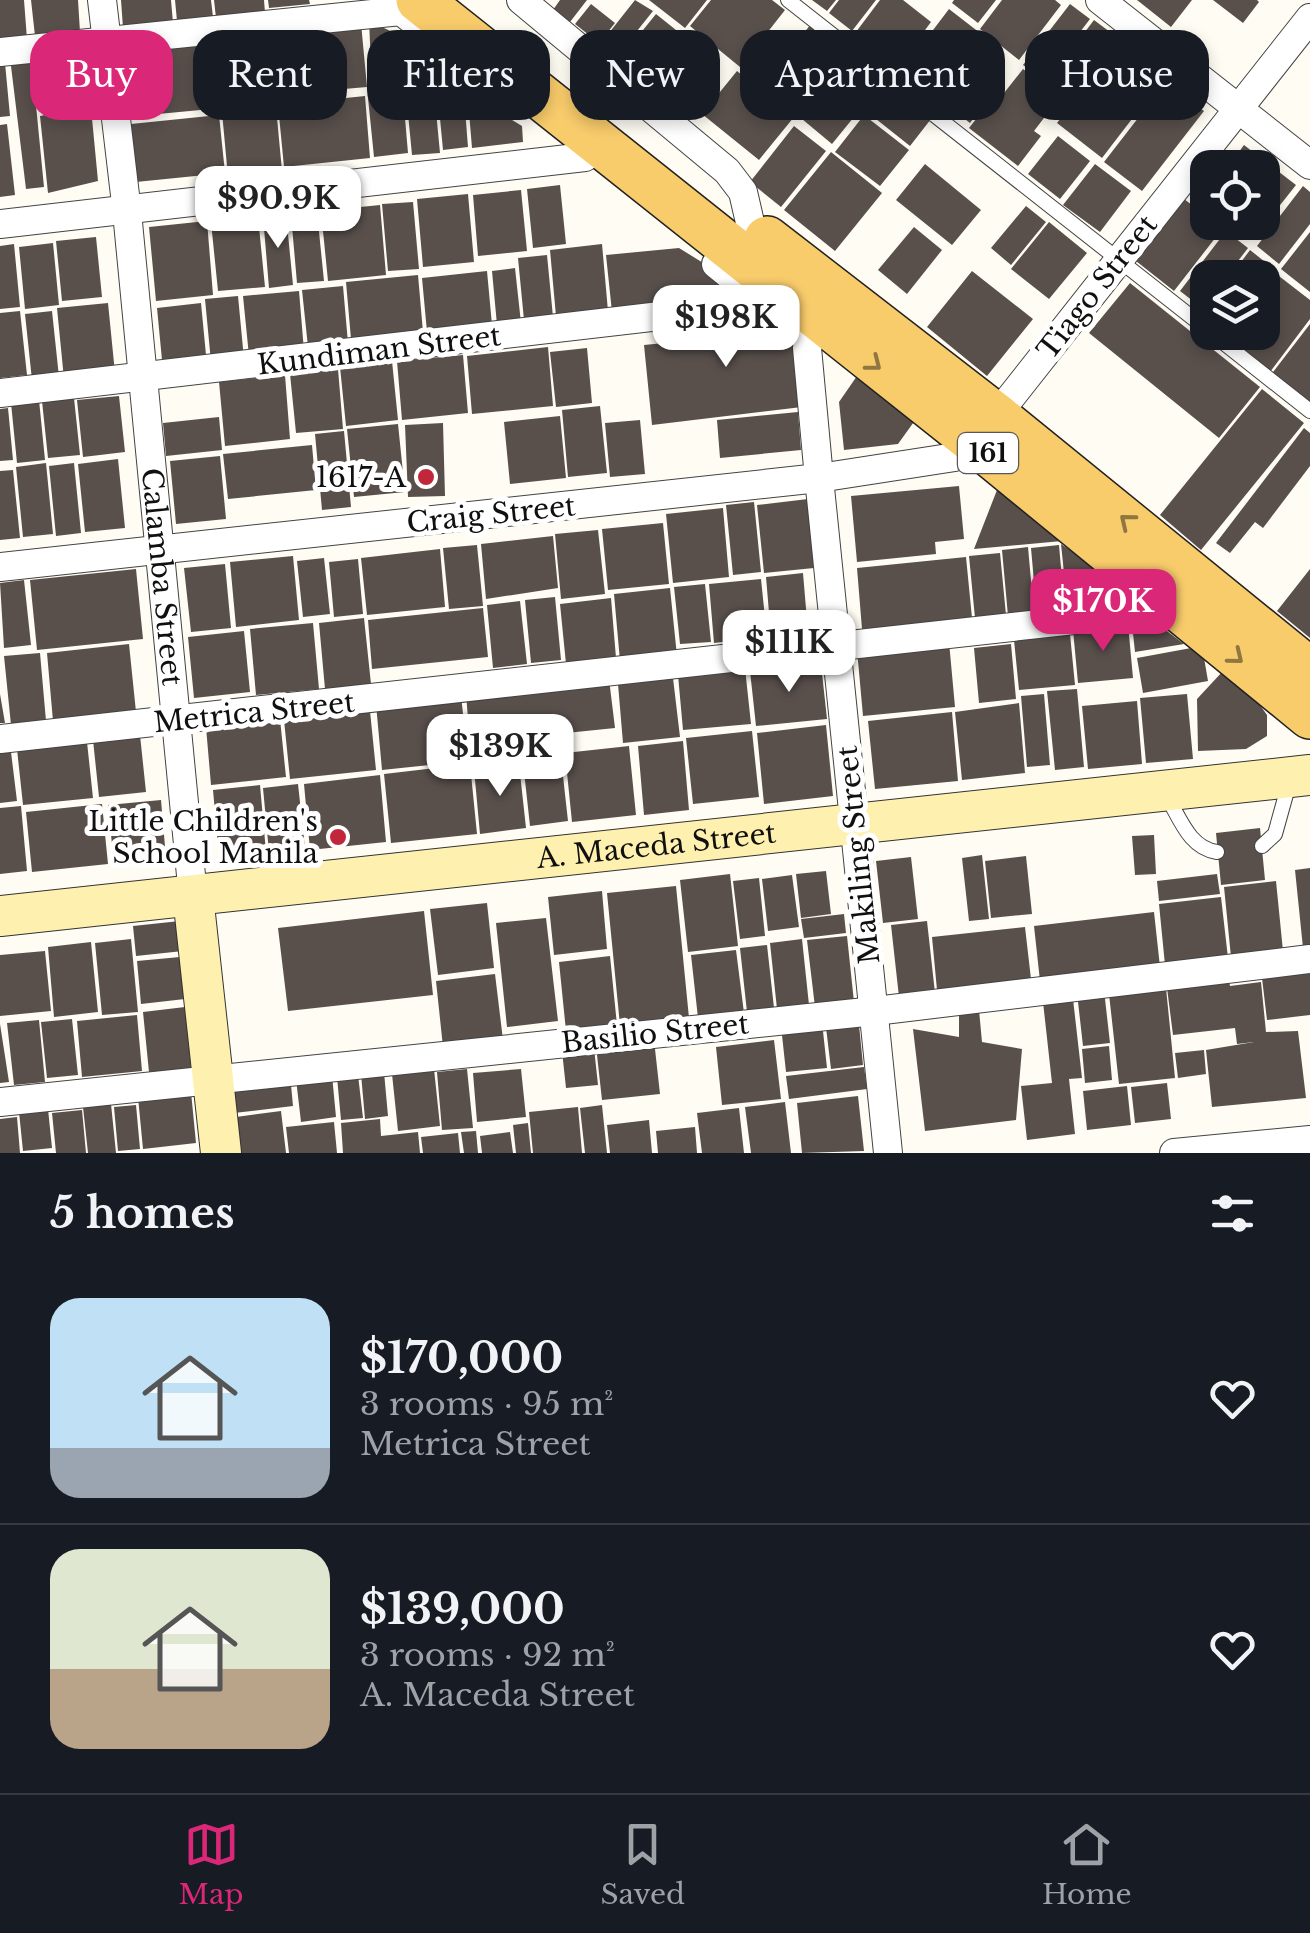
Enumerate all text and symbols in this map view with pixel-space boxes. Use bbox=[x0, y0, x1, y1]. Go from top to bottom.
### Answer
chip: Buy bbox=[30, 30, 173, 120]
chip: Rent bbox=[193, 30, 347, 120]
chip: Filters bbox=[367, 30, 550, 120]
chip: New bbox=[570, 30, 720, 120]
chip: Apartment bbox=[740, 30, 1005, 120]
chip: House bbox=[1025, 30, 1209, 120]
map controls bbox=[1190, 150, 1280, 350]
button: locate bbox=[1190, 150, 1280, 240]
pin: $90.9K bbox=[197, 166, 359, 251]
text: $90.9K bbox=[217, 178, 339, 218]
street label: Tiago Street bbox=[1030, 208, 1165, 367]
button: layers bbox=[1190, 260, 1280, 350]
pin: $198K bbox=[656, 285, 796, 370]
text: $198K bbox=[675, 297, 777, 337]
street label: Kundiman Street bbox=[255, 318, 503, 383]
one-way arrow bbox=[863, 353, 881, 370]
road number: 161 bbox=[958, 433, 1018, 473]
place label: 1617-A bbox=[315, 460, 406, 495]
street label: Calamba Street bbox=[134, 466, 190, 688]
marker: 1617-A bbox=[415, 466, 437, 488]
street label: Craig Street bbox=[405, 488, 578, 541]
one-way arrow bbox=[1120, 515, 1138, 533]
pin: $170K bbox=[1033, 569, 1173, 654]
text: $170K bbox=[1052, 581, 1154, 621]
pin: $111K bbox=[719, 610, 859, 695]
text: $111K bbox=[745, 622, 833, 662]
one-way arrow bbox=[1225, 645, 1243, 663]
street label: Metrica Street bbox=[152, 685, 357, 740]
pin: $139K bbox=[430, 714, 570, 799]
text: $139K bbox=[449, 726, 551, 766]
street label: Makiling Street bbox=[830, 744, 887, 966]
place label: Little Children's School Manila bbox=[88, 804, 318, 871]
street label: A. Maceda Street bbox=[534, 816, 778, 876]
marker: Little Children's School Manila bbox=[327, 826, 349, 848]
street label: Basilio Street bbox=[559, 1006, 751, 1061]
icon: filters bbox=[1205, 1186, 1260, 1241]
text: 5 homes bbox=[50, 1187, 234, 1239]
text: $170,000 bbox=[360, 1332, 563, 1384]
icon: home bbox=[130, 1338, 250, 1458]
icon: heart bbox=[1205, 1371, 1260, 1426]
text: 3 rooms · 95 m² bbox=[360, 1384, 613, 1424]
text: Metrica Street bbox=[360, 1424, 591, 1464]
text: $139,000 bbox=[360, 1583, 565, 1635]
icon: home bbox=[130, 1589, 250, 1709]
icon: heart bbox=[1205, 1622, 1260, 1677]
text: 3 rooms · 92 m² bbox=[360, 1635, 615, 1675]
text: A. Maceda Street bbox=[360, 1675, 635, 1715]
tab: Map bbox=[178, 1817, 244, 1912]
tab: Saved bbox=[601, 1817, 685, 1912]
tab: Home bbox=[1042, 1817, 1131, 1912]

